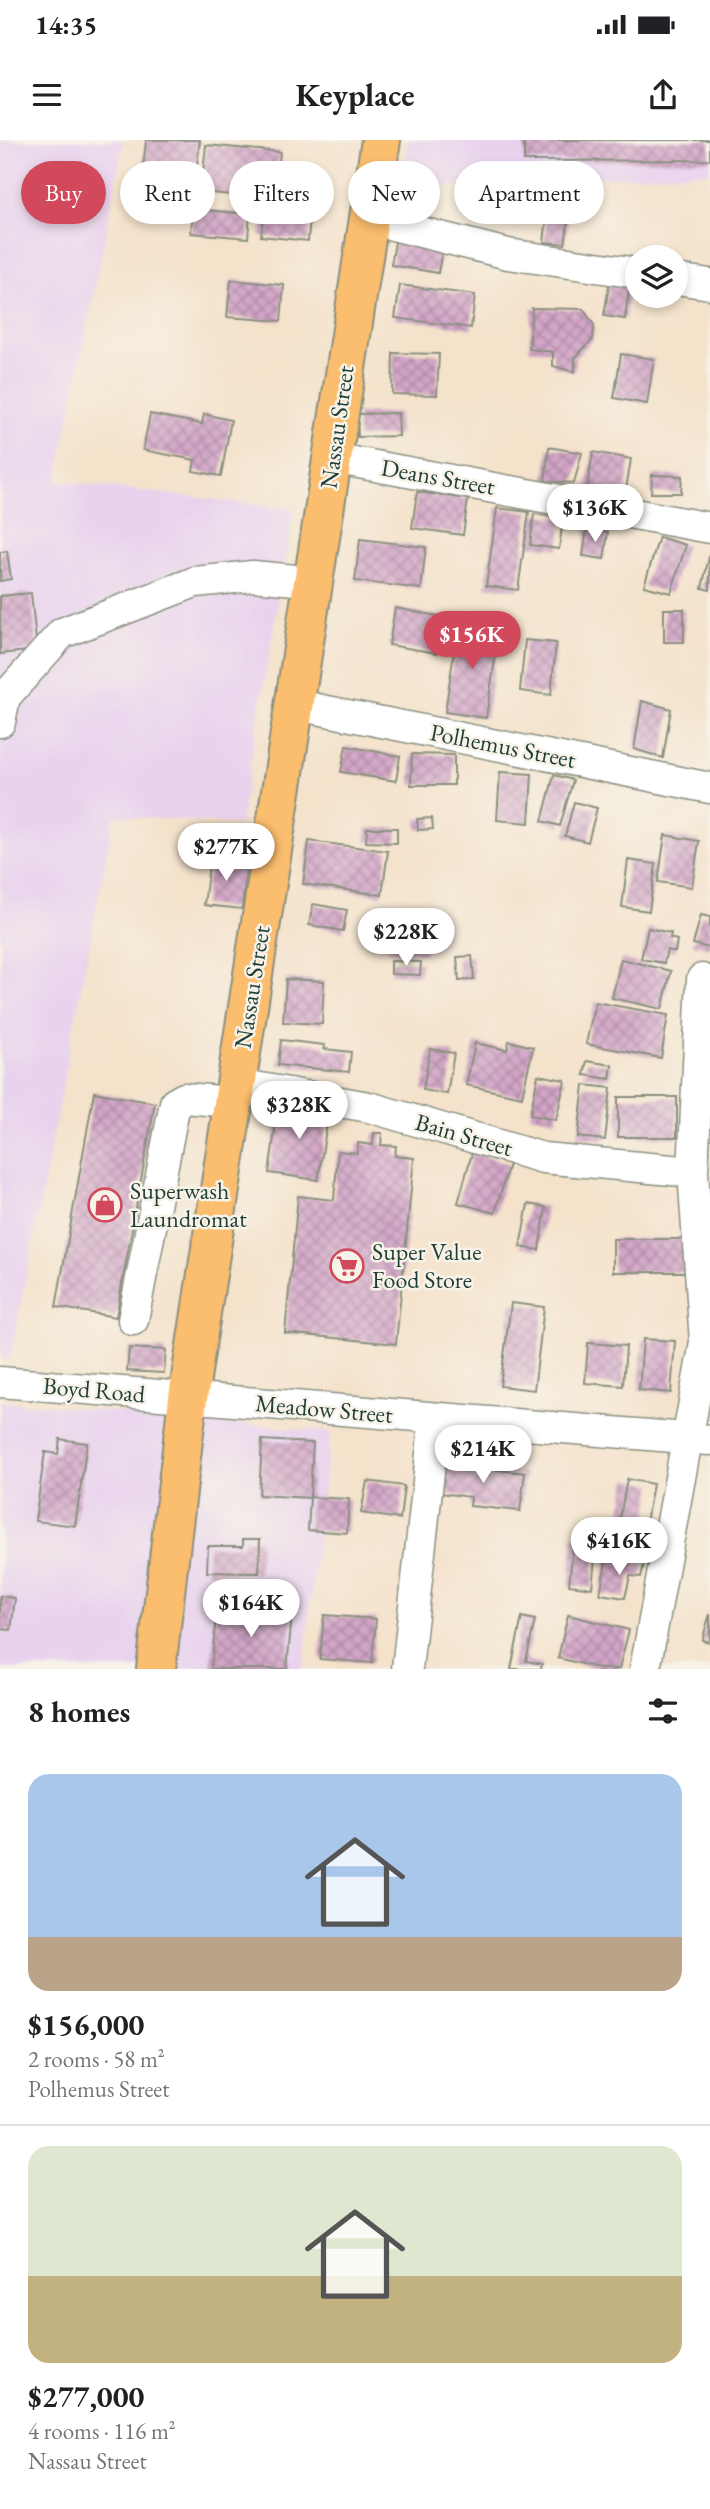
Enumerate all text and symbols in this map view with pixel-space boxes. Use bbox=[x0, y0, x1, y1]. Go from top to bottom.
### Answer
text: 14:35 bbox=[35, 8, 97, 42]
text: Keyplace bbox=[295, 74, 415, 116]
icon: menu bbox=[28, 76, 66, 114]
icon: share bbox=[644, 76, 682, 114]
chip: Buy bbox=[21, 161, 106, 224]
chip: Rent bbox=[120, 161, 215, 224]
chip: Filters bbox=[229, 161, 334, 224]
chip: New bbox=[348, 161, 440, 224]
chip: Apartment bbox=[454, 161, 604, 224]
map controls bbox=[625, 245, 688, 308]
button: layers bbox=[625, 245, 688, 308]
street label: Nassau Street bbox=[313, 363, 361, 490]
street label: Deans Street bbox=[379, 451, 498, 502]
pin: $136K bbox=[546, 484, 644, 544]
text: $136K bbox=[563, 492, 627, 522]
pin: $156K bbox=[423, 612, 521, 671]
text: $156K bbox=[440, 619, 504, 649]
street label: Polhemus Street bbox=[428, 716, 579, 775]
pin: $277K bbox=[177, 824, 275, 883]
text: $277K bbox=[194, 831, 258, 861]
pin: $228K bbox=[357, 908, 455, 968]
text: $228K bbox=[374, 916, 438, 946]
street label: Nassau Street bbox=[227, 923, 277, 1051]
pin: $328K bbox=[250, 1082, 348, 1141]
text: $328K bbox=[267, 1089, 331, 1119]
street label: Bain Street bbox=[412, 1106, 517, 1163]
place label: Superwash Laundromat bbox=[130, 1175, 247, 1234]
shop icon: Superwash Laundromat bbox=[86, 1186, 124, 1224]
place label: Super Value Food Store bbox=[372, 1236, 482, 1295]
supermarket icon: Super Value Food Store bbox=[328, 1247, 366, 1285]
street label: Boyd Road bbox=[42, 1370, 147, 1409]
street label: Meadow Street bbox=[254, 1387, 394, 1430]
pin: $214K bbox=[434, 1426, 532, 1485]
text: $214K bbox=[451, 1433, 515, 1463]
pin: $416K bbox=[570, 1518, 668, 1577]
text: $416K bbox=[587, 1525, 651, 1555]
pin: $164K bbox=[202, 1580, 300, 1639]
text: $164K bbox=[219, 1587, 283, 1617]
text: 8 homes bbox=[28, 1692, 130, 1731]
icon: filters bbox=[644, 1692, 682, 1730]
icon: home bbox=[292, 1819, 418, 1945]
text: $156,000 bbox=[28, 2005, 144, 2044]
text: 2 rooms · 58 m² bbox=[28, 2044, 165, 2074]
text: Polhemus Street bbox=[28, 2074, 170, 2104]
icon: home bbox=[292, 2191, 418, 2317]
text: $277,000 bbox=[28, 2377, 144, 2416]
text: 4 rooms · 116 m² bbox=[28, 2416, 176, 2446]
text: Nassau Street bbox=[28, 2446, 147, 2476]

